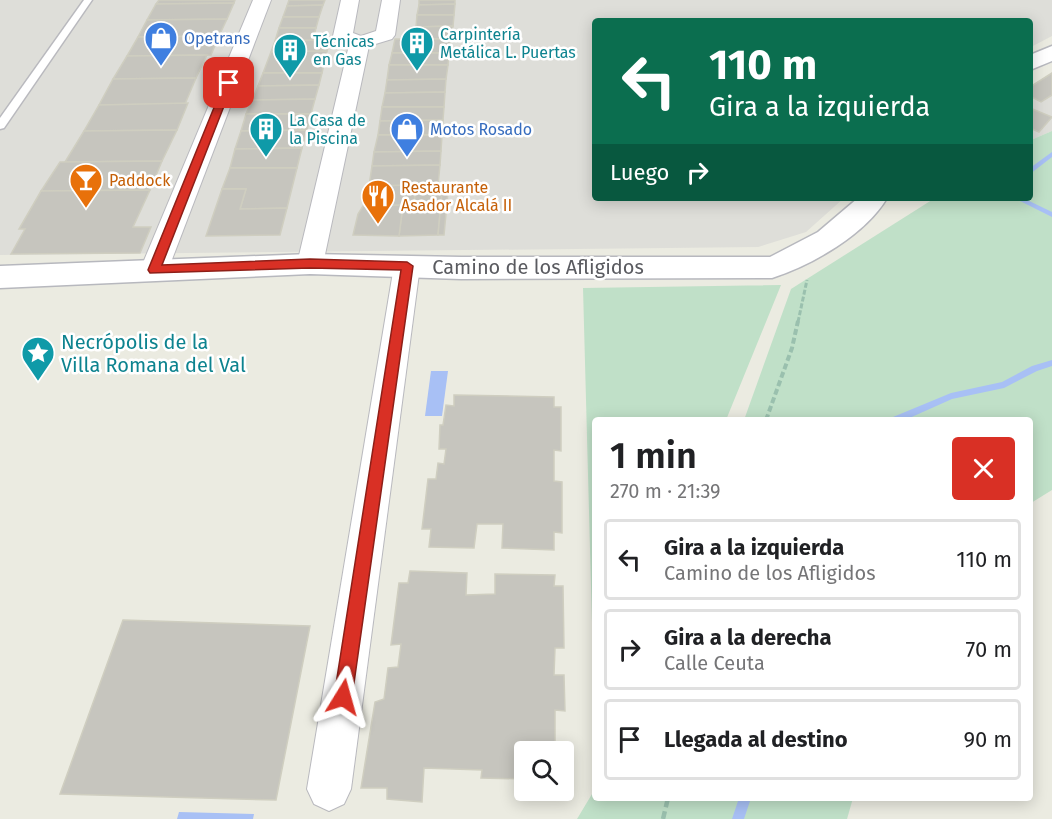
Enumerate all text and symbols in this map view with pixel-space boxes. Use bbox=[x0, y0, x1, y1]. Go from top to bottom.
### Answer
shop icon: Opetrans bbox=[143, 20, 179, 67]
building icon: Carpintería Metálica L. Puertas bbox=[399, 25, 435, 72]
place label: Carpintería Metálica L. Puertas bbox=[440, 25, 576, 62]
place label: Opetrans bbox=[184, 29, 250, 48]
building icon: Técnicas en Gas bbox=[272, 32, 308, 79]
place label: Técnicas en Gas bbox=[313, 32, 374, 69]
text: 110 m bbox=[709, 40, 817, 90]
icon: left bbox=[610, 42, 688, 120]
pin bbox=[203, 57, 254, 108]
icon: arrive bbox=[212, 66, 245, 99]
text: Gira a la izquierda bbox=[709, 91, 930, 123]
building icon: La Casa de la Piscina bbox=[248, 111, 284, 158]
place label: La Casa de la Piscina bbox=[289, 111, 366, 148]
shop icon: Motos Rosado bbox=[389, 111, 425, 158]
place label: Motos Rosado bbox=[430, 120, 532, 139]
icon: right bbox=[681, 156, 714, 189]
text: Luego bbox=[610, 159, 669, 186]
bar icon: Paddock bbox=[68, 162, 104, 209]
place label: Paddock bbox=[109, 171, 171, 190]
restaurant icon: Restaurante Asador Alcalá II bbox=[360, 178, 396, 225]
place label: Restaurante Asador Alcalá II bbox=[401, 178, 512, 215]
street label: Camino de los Afligidos bbox=[432, 255, 644, 279]
place label: Necrópolis de la Villa Romana del Val bbox=[61, 330, 246, 377]
place icon: Necrópolis de la Villa Romana del Val bbox=[20, 335, 56, 382]
text: 1 min bbox=[610, 434, 697, 478]
button: close bbox=[952, 437, 1015, 500]
text: 270 m · 21:39 bbox=[610, 479, 721, 503]
text: Gira a la izquierda bbox=[664, 534, 844, 561]
icon: left bbox=[613, 543, 646, 576]
text: 110 m bbox=[956, 546, 1012, 573]
text: Camino de los Afligidos bbox=[664, 561, 876, 585]
text: Gira a la derecha bbox=[664, 624, 832, 651]
icon: right bbox=[613, 633, 646, 666]
text: 70 m bbox=[966, 636, 1012, 663]
text: Calle Ceuta bbox=[664, 651, 765, 675]
position arrow bbox=[311, 665, 375, 729]
icon: arrive bbox=[613, 723, 646, 756]
text: Llegada al destino bbox=[664, 726, 848, 753]
text: 90 m bbox=[963, 726, 1012, 753]
map controls bbox=[514, 741, 574, 801]
button: search bbox=[514, 741, 574, 801]

